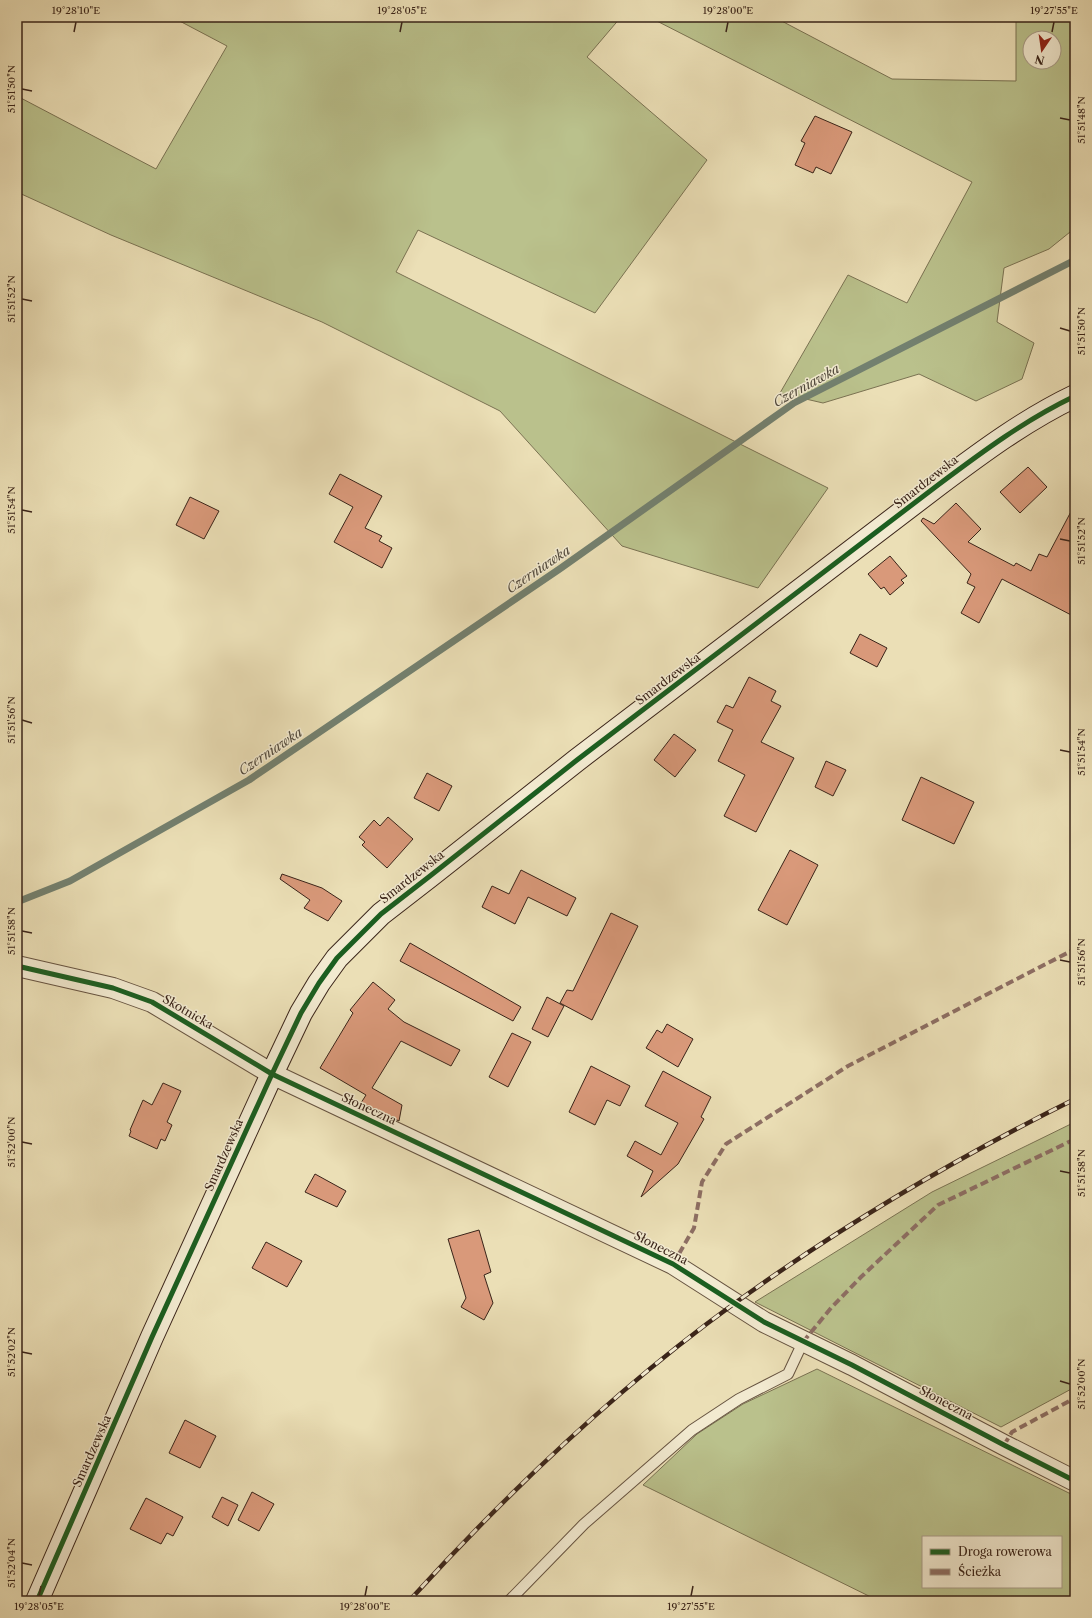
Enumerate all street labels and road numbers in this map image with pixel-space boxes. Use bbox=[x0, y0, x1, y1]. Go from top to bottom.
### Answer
street label: Smardzewska bbox=[891, 451, 961, 511]
street label: Smardzewska bbox=[632, 649, 704, 708]
street label: Smardzewska bbox=[377, 846, 447, 906]
street label: Skotnicka bbox=[160, 991, 217, 1032]
street label: Słoneczna bbox=[339, 1089, 400, 1128]
street label: Smardzewska bbox=[201, 1116, 246, 1193]
street label: Słoneczna bbox=[632, 1228, 691, 1268]
street label: Słoneczna bbox=[917, 1382, 976, 1423]
street label: Smardzewska bbox=[69, 1412, 114, 1489]

